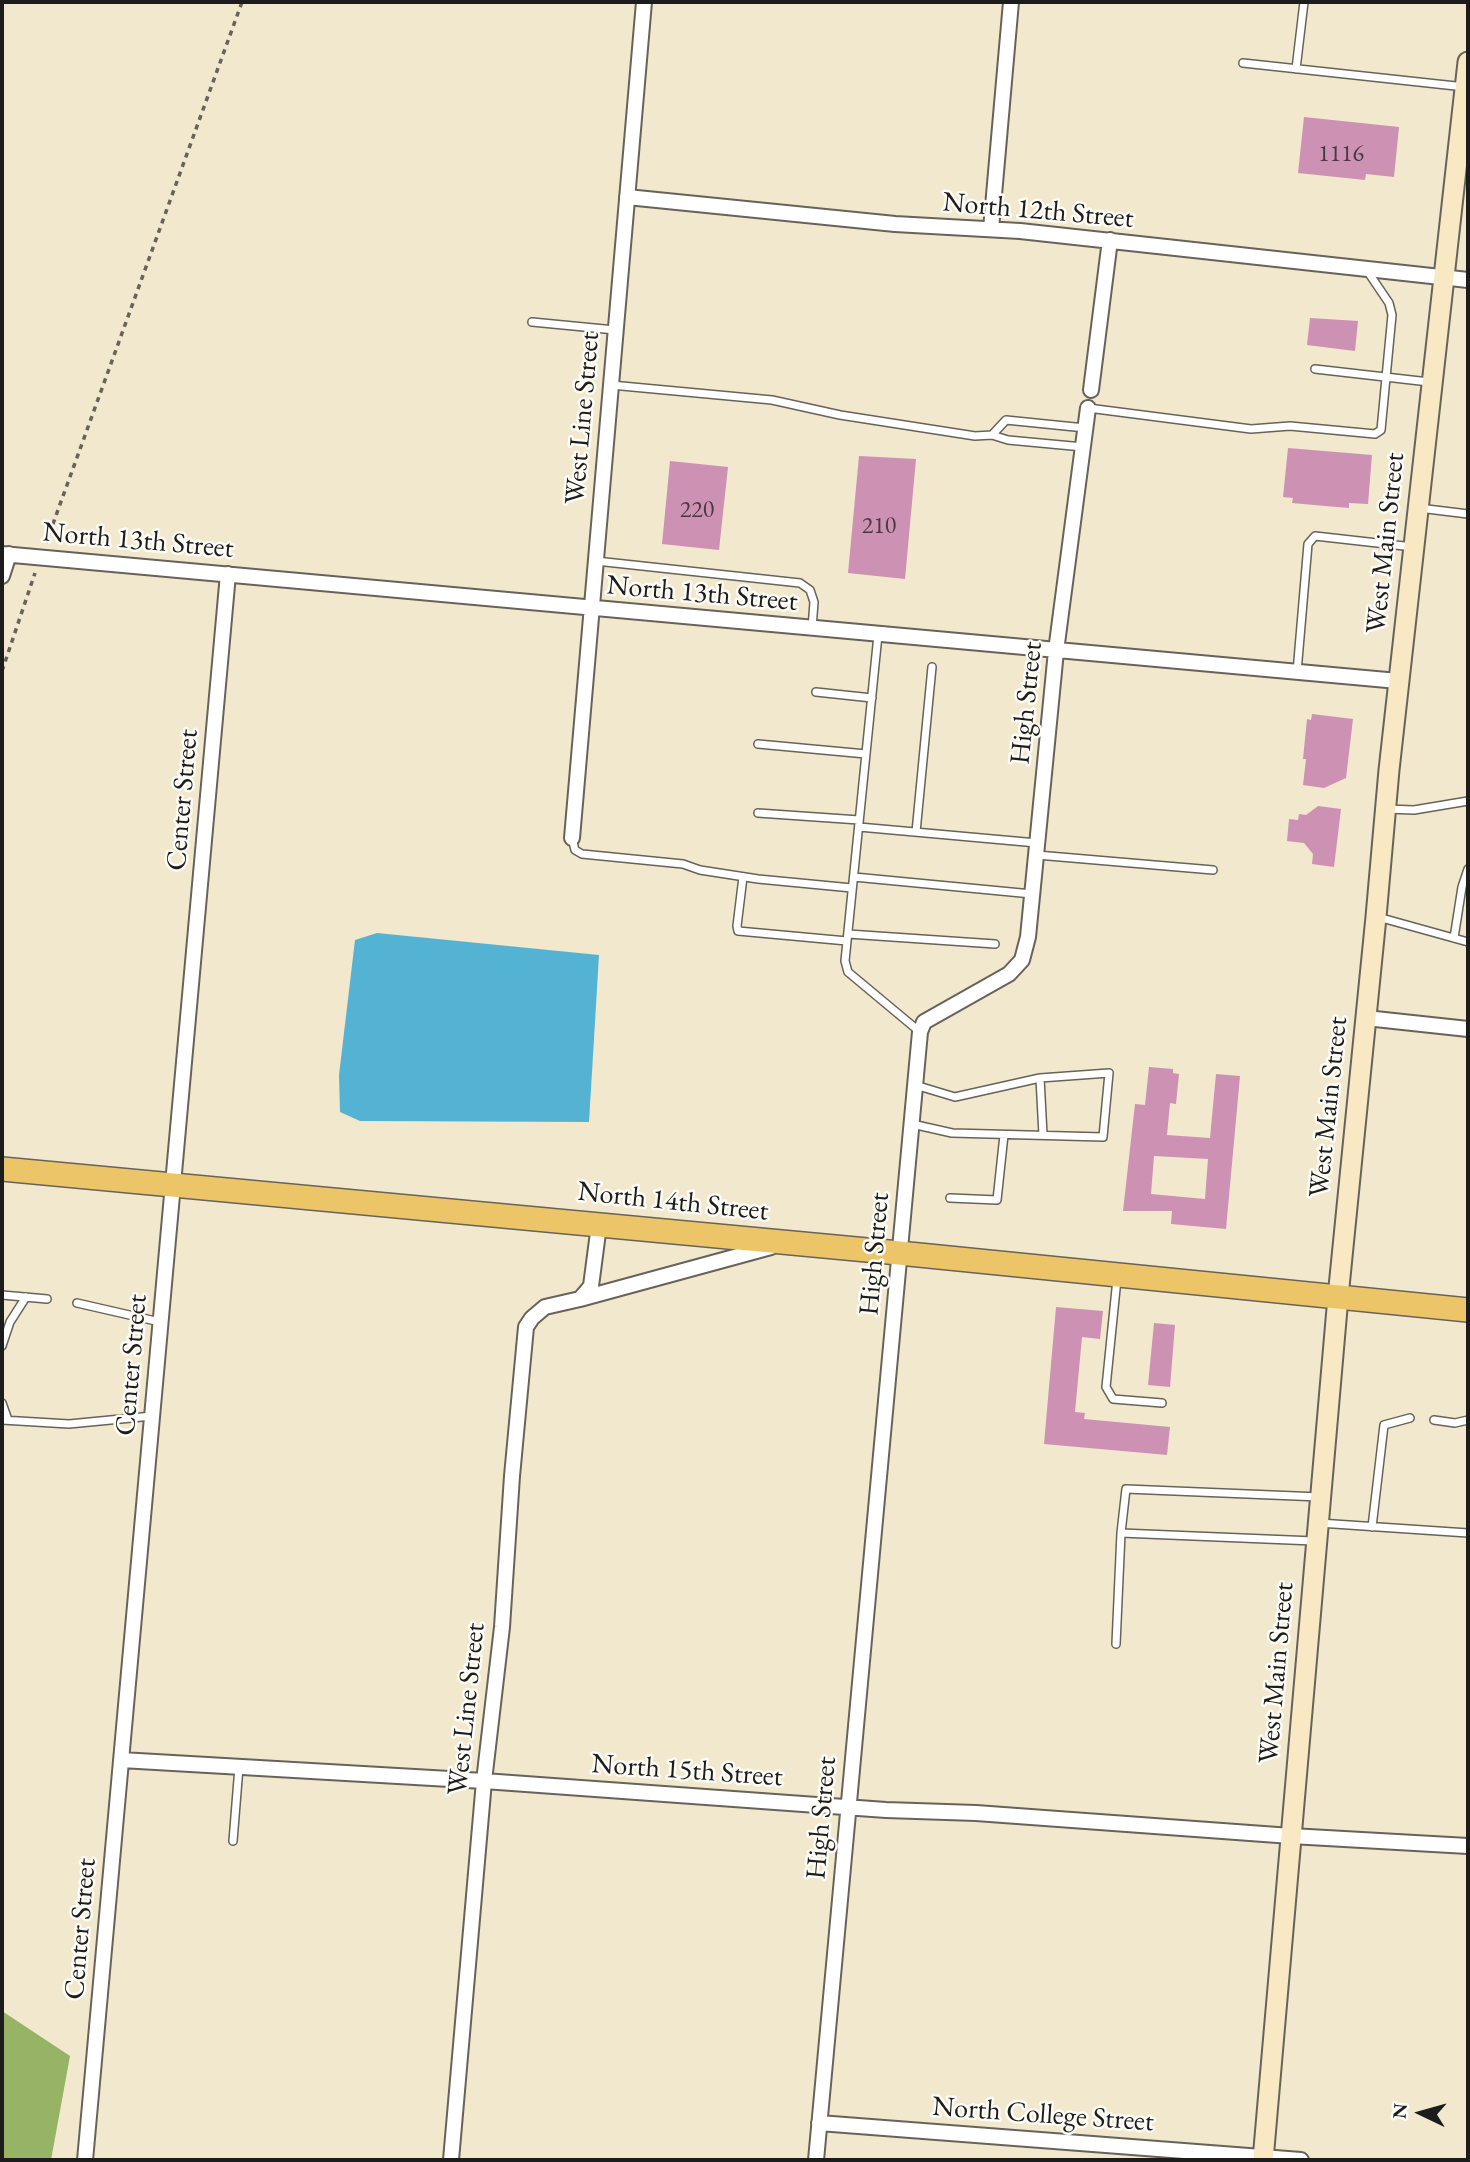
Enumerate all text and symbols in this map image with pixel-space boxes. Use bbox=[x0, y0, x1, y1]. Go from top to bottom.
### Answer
house number: 1116 bbox=[1318, 140, 1364, 168]
street label: North 12th Street bbox=[941, 186, 1135, 236]
street label: West Line Street bbox=[559, 330, 607, 506]
street label: West Main Street bbox=[1360, 451, 1412, 635]
house number: 220 bbox=[680, 496, 714, 524]
house number: 210 bbox=[862, 512, 896, 540]
street label: North 13th Street bbox=[41, 516, 235, 566]
street label: North 13th Street bbox=[605, 569, 799, 619]
street label: High Street bbox=[1004, 640, 1050, 766]
street label: Center Street bbox=[160, 728, 206, 872]
street label: West Main Street bbox=[1303, 1015, 1355, 1199]
street label: North 14th Street bbox=[576, 1175, 770, 1229]
street label: High Street bbox=[853, 1191, 897, 1317]
street label: Center Street bbox=[109, 1293, 155, 1437]
street label: West Main Street bbox=[1252, 1581, 1302, 1765]
street label: West Line Street bbox=[441, 1621, 493, 1797]
street label: North 15th Street bbox=[590, 1748, 784, 1794]
street label: High Street bbox=[800, 1755, 844, 1881]
street label: Center Street bbox=[58, 1857, 104, 2001]
north arrow bbox=[1386, 2078, 1456, 2148]
street label: North College Street bbox=[931, 2090, 1155, 2140]
text: N bbox=[1386, 2102, 1413, 2120]

